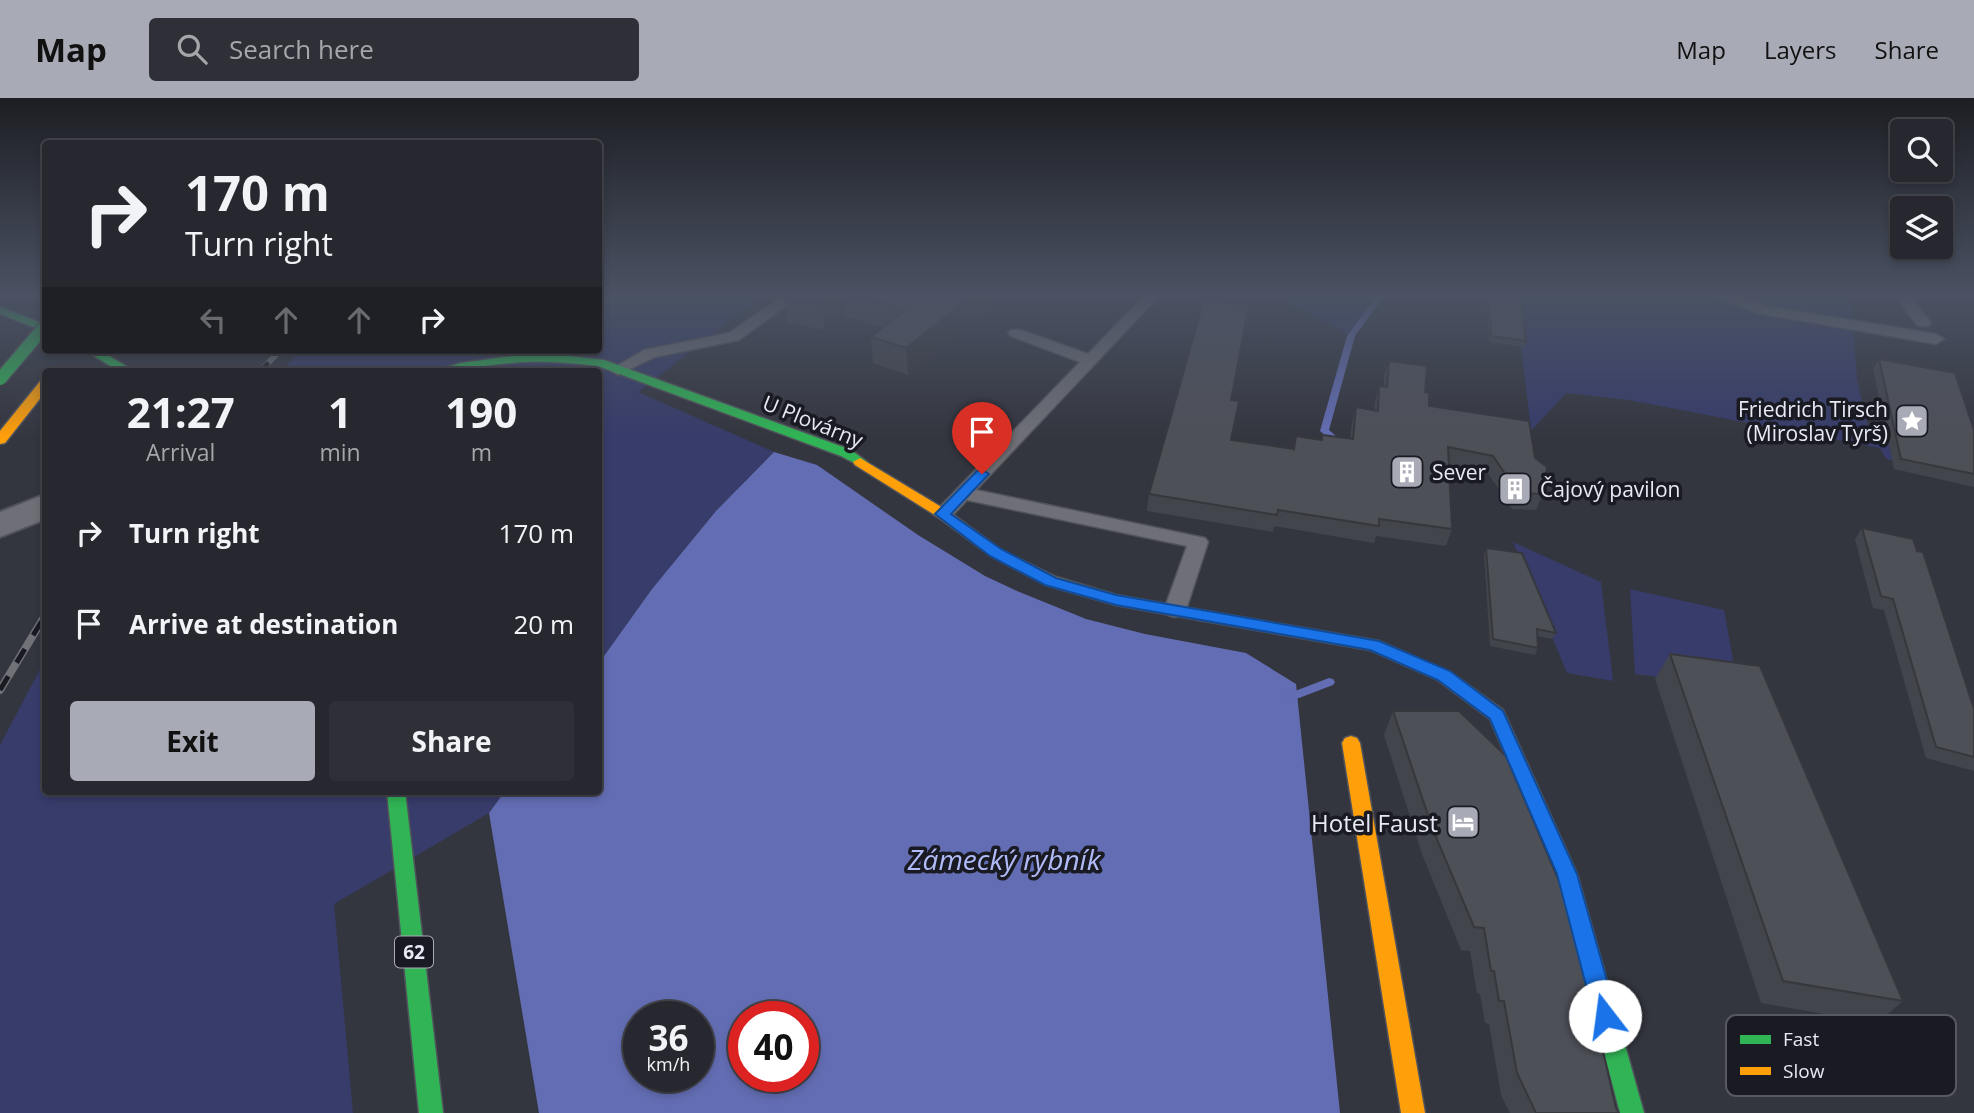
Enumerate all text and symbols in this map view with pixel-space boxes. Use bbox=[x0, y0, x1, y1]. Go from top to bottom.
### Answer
search box bbox=[149, 18, 639, 81]
text: Map bbox=[35, 27, 107, 72]
icon: search bbox=[173, 30, 211, 68]
text: Search here bbox=[229, 31, 374, 67]
text: Map bbox=[1676, 33, 1726, 66]
text: Layers bbox=[1764, 33, 1837, 66]
text: Share bbox=[1875, 33, 1939, 66]
map controls bbox=[1890, 119, 1953, 259]
button: search bbox=[1890, 119, 1953, 182]
text: 170 m bbox=[185, 159, 330, 225]
icon: right bbox=[70, 168, 161, 259]
button: layers bbox=[1890, 196, 1953, 259]
text: Turn right bbox=[185, 222, 333, 265]
icon: left bbox=[194, 301, 232, 339]
icon: ahead bbox=[267, 301, 305, 339]
icon: ahead bbox=[340, 301, 378, 339]
icon: right bbox=[413, 301, 451, 339]
text: 21:27 bbox=[127, 383, 235, 440]
text: 1 bbox=[328, 383, 352, 440]
text: 190 bbox=[445, 383, 517, 440]
street label: U Plovárny bbox=[759, 388, 868, 454]
place label: Friedrich Tirsch (Miroslav Tyrš) bbox=[1738, 395, 1888, 447]
pin bbox=[952, 402, 1012, 474]
place icon: Friedrich Tirsch (Miroslav Tyrš) bbox=[1893, 402, 1931, 440]
icon: arrive bbox=[963, 413, 1001, 451]
text: Arrival bbox=[146, 436, 215, 468]
text: min bbox=[319, 436, 361, 468]
text: m bbox=[471, 436, 492, 468]
building icon: Sever bbox=[1388, 453, 1426, 491]
place label: Sever bbox=[1432, 458, 1487, 486]
building icon: Čajový pavilon bbox=[1496, 470, 1534, 508]
place label: Čajový pavilon bbox=[1540, 475, 1680, 503]
icon: right bbox=[70, 514, 108, 552]
text: Turn right bbox=[129, 515, 260, 551]
text: 170 m bbox=[499, 515, 574, 551]
icon: arrive bbox=[70, 605, 108, 643]
text: Arrive at destination bbox=[129, 606, 398, 642]
text: 20 m bbox=[513, 606, 574, 642]
button: Exit bbox=[70, 701, 315, 781]
button: Share bbox=[329, 701, 574, 781]
hotel icon: Hotel Faust bbox=[1444, 803, 1482, 841]
place label: Hotel Faust bbox=[1311, 806, 1438, 839]
water label: Zámecký rybník bbox=[907, 840, 1102, 878]
road number: 62 bbox=[395, 936, 433, 968]
position arrow bbox=[1568, 979, 1642, 1053]
speed limit sign: 40 bbox=[728, 1001, 819, 1092]
text: 36 bbox=[648, 1014, 689, 1061]
legend bbox=[1726, 1015, 1956, 1096]
text: Fast bbox=[1783, 1026, 1819, 1052]
text: km/h bbox=[647, 1052, 690, 1076]
text: Slow bbox=[1783, 1058, 1825, 1084]

